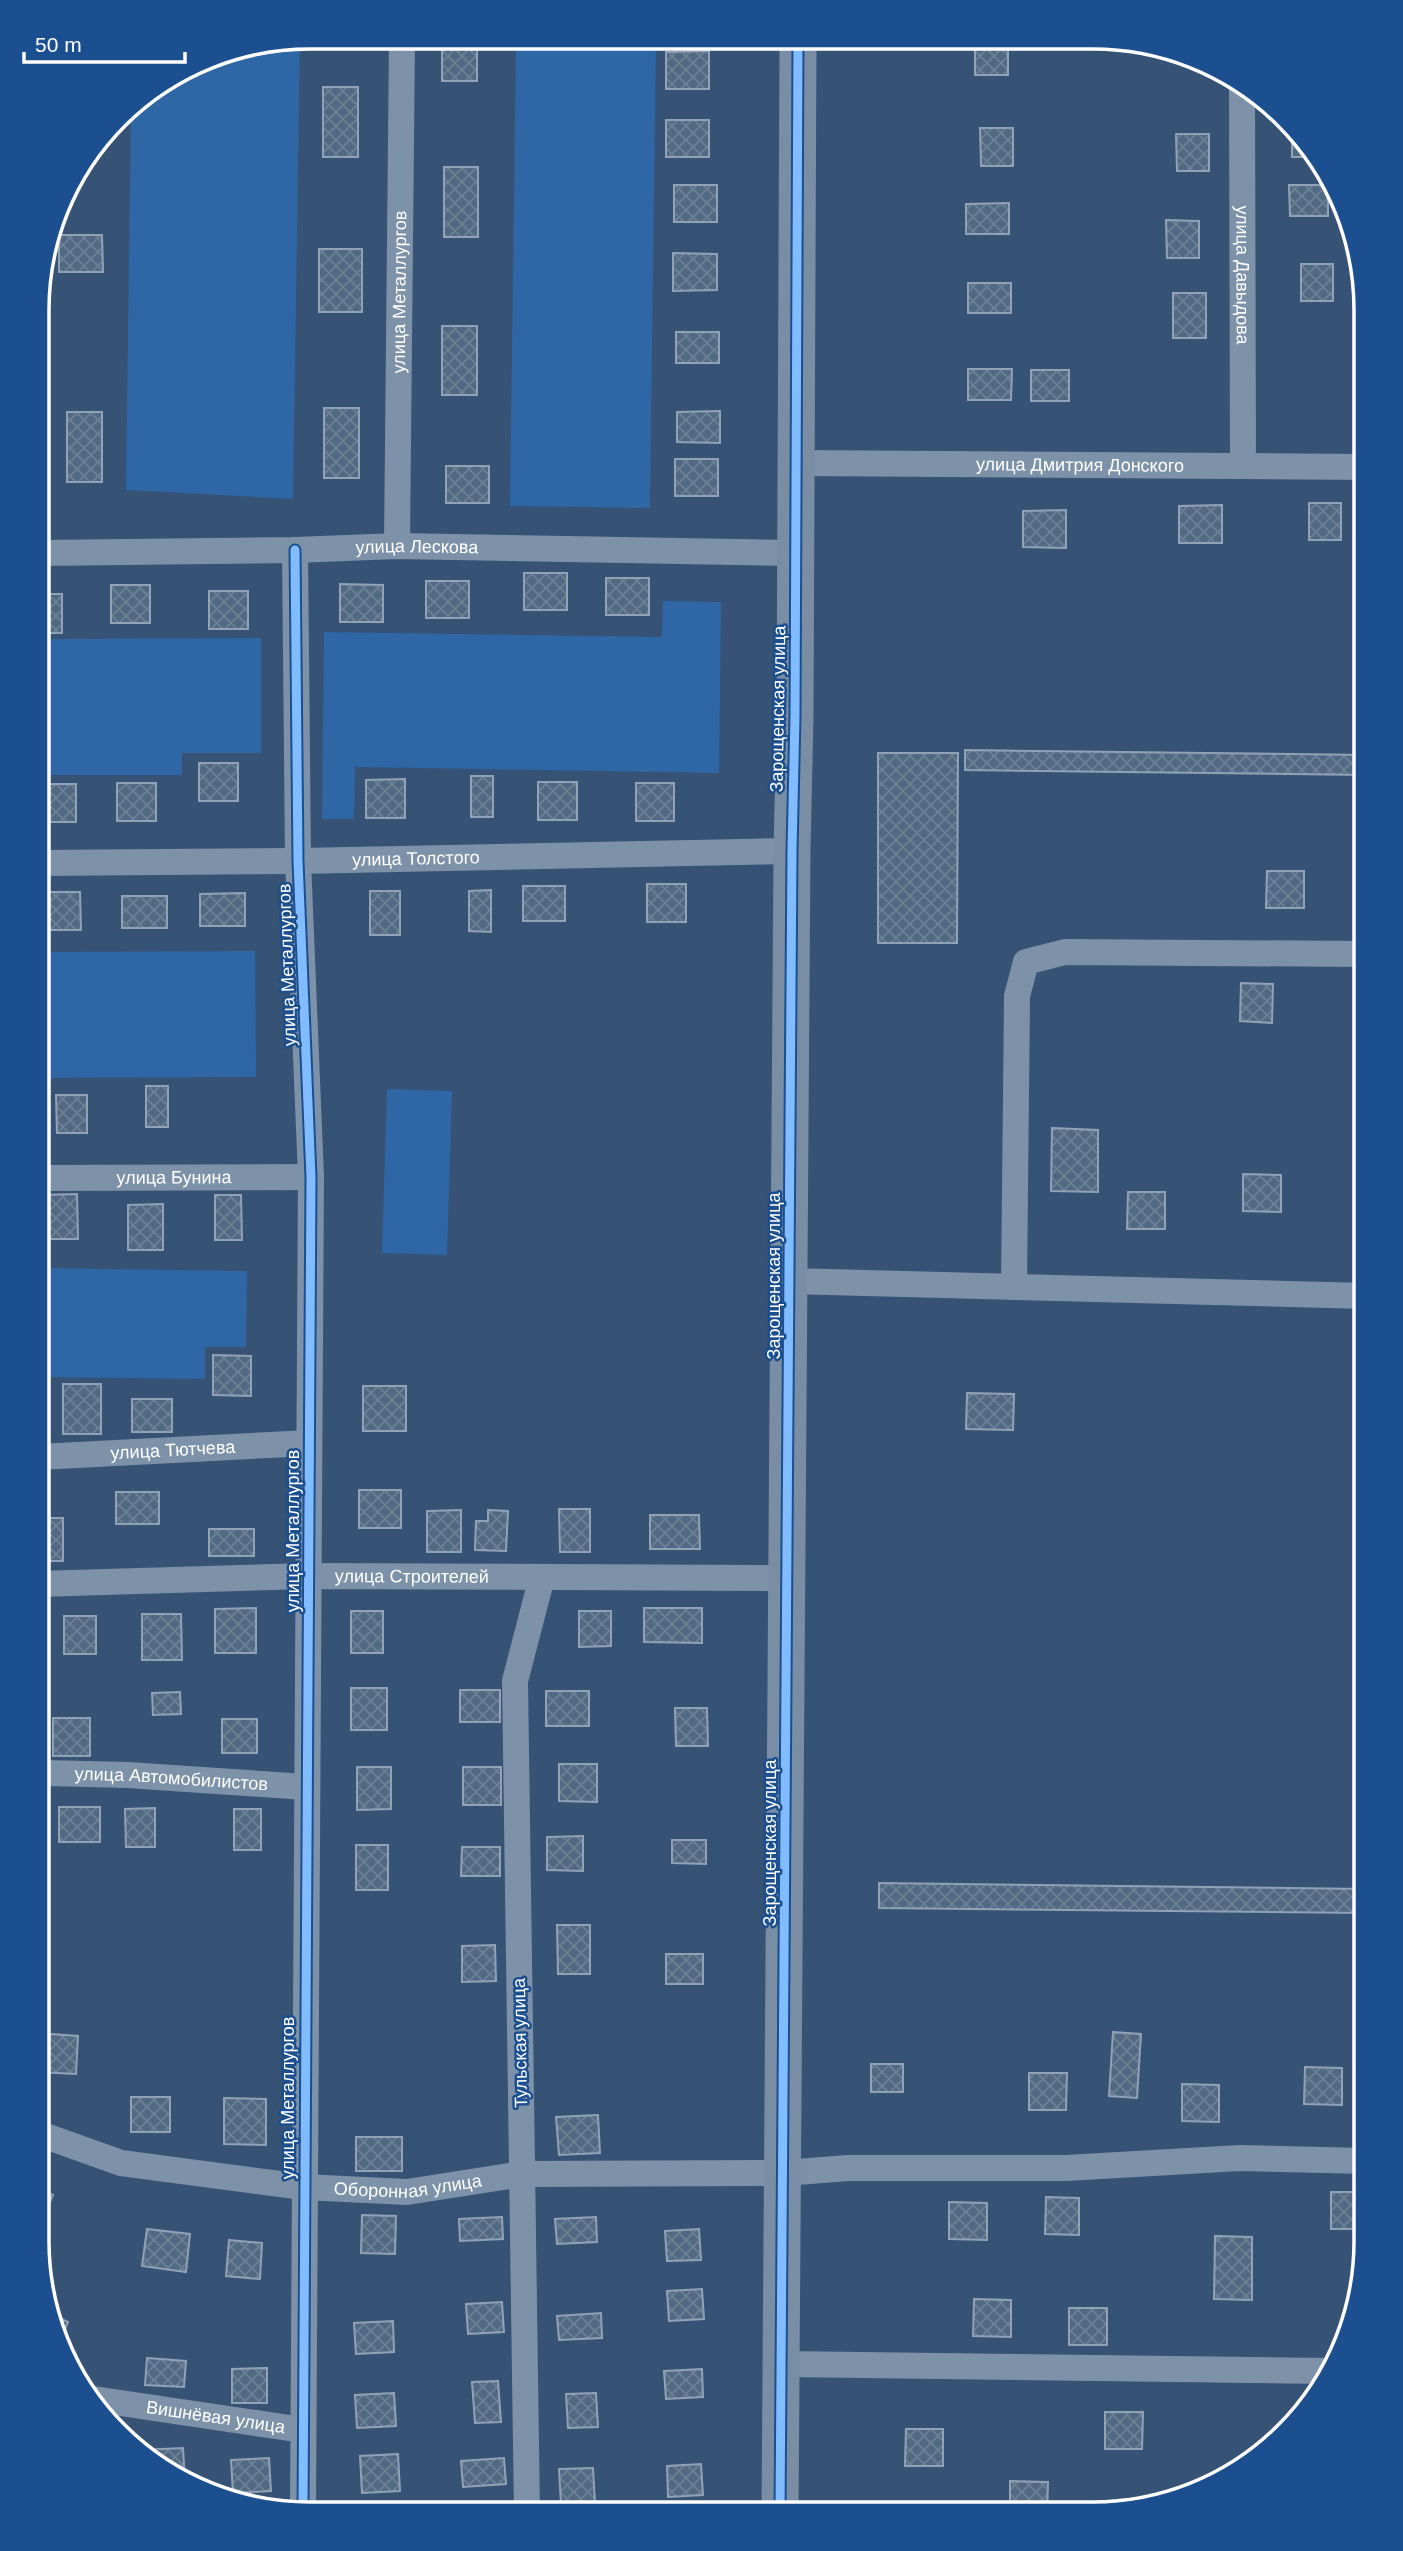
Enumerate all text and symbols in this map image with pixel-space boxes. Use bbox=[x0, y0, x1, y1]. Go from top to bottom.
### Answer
scale bar bbox=[24, 21, 186, 65]
text: 50 m bbox=[35, 33, 82, 56]
street label: улица Давыдова bbox=[1232, 205, 1253, 346]
street label: улица Металлургов bbox=[389, 211, 410, 374]
street label: улица Дмитрия Донского bbox=[976, 454, 1184, 476]
street label: улица Лескова bbox=[355, 536, 479, 558]
street label: Зарощенская улица bbox=[767, 624, 789, 793]
street label: улица Толстого bbox=[352, 847, 480, 870]
street label: улица Металлургов bbox=[274, 883, 300, 1047]
street label: улица Бунина bbox=[116, 1167, 232, 1188]
street label: Зарощенская улица bbox=[764, 1192, 784, 1359]
street label: улица Тютчева bbox=[110, 1437, 237, 1463]
street label: улица Металлургов bbox=[283, 1450, 303, 1612]
street label: улица Строителей bbox=[335, 1566, 489, 1587]
street label: Зарощенская улица bbox=[760, 1759, 780, 1926]
street label: улица Автомобилистов bbox=[74, 1764, 269, 1794]
street label: Тульская улица bbox=[509, 1977, 531, 2108]
street label: улица Металлургов bbox=[278, 2017, 298, 2179]
street label: Оборонная улица bbox=[333, 2170, 484, 2202]
street label: Вишнёвая улица bbox=[145, 2397, 287, 2437]

